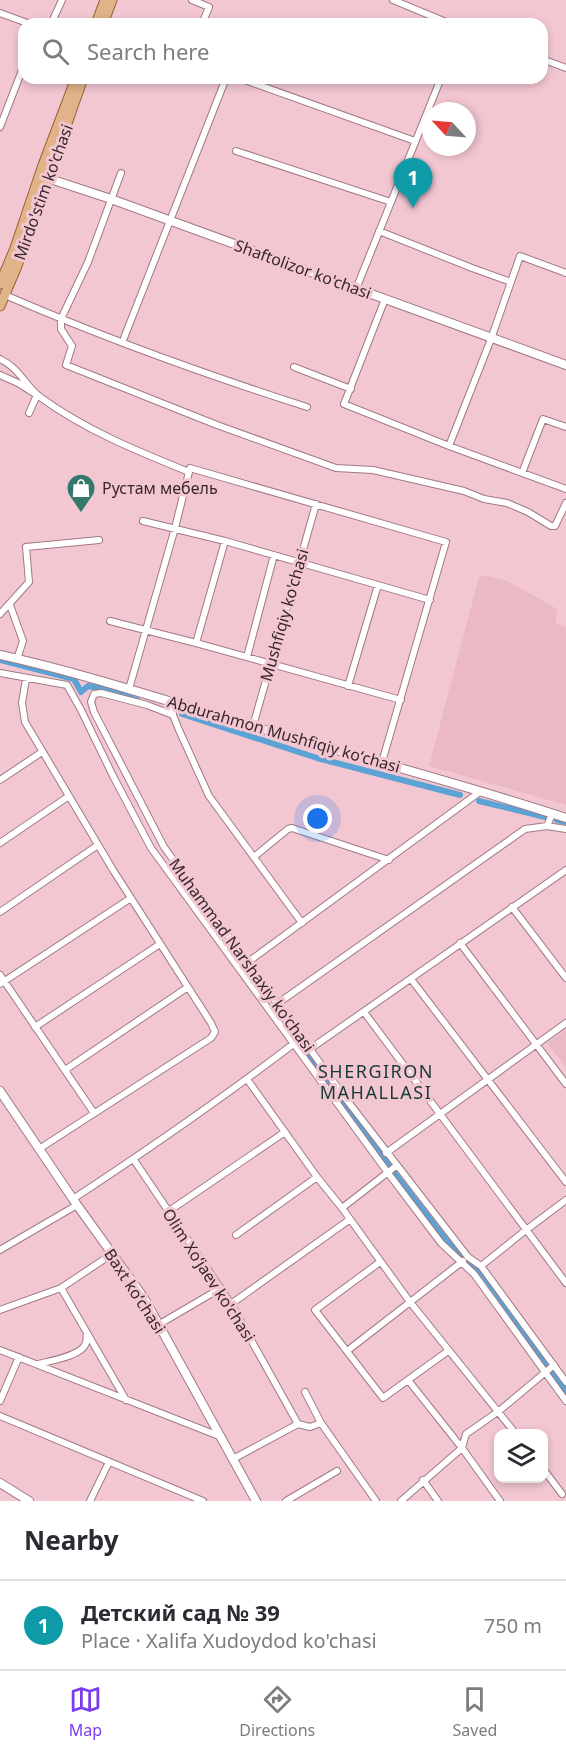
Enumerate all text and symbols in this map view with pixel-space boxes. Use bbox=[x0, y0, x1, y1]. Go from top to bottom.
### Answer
search box bbox=[18, 18, 548, 84]
icon: search bbox=[39, 35, 72, 68]
text: Search here bbox=[87, 36, 209, 66]
north arrow bbox=[422, 102, 476, 156]
street label: Mirdo'stim ko'chasi bbox=[8, 121, 78, 263]
pin: 1 bbox=[394, 158, 432, 208]
street label: Shaftolizor ko'chasi bbox=[232, 234, 374, 304]
shop icon: Рустам мебель bbox=[65, 472, 97, 514]
place label: Рустам мебель bbox=[102, 477, 218, 499]
street label: Mushfiqiy ko'chasi bbox=[255, 546, 313, 684]
street label: Abdurahmon Mushfiqiy koʻchasi bbox=[165, 690, 403, 778]
your location bbox=[303, 804, 332, 833]
street label: Muhammad Narshaxiy ko'chasi bbox=[164, 854, 320, 1056]
district label: SHERGIRON MAHALLASI bbox=[318, 1059, 434, 1104]
street label: Olim Xoʻjaev ko'chasi bbox=[158, 1204, 260, 1346]
street label: Baxt koʻchasi bbox=[99, 1244, 171, 1338]
map controls bbox=[494, 1429, 548, 1483]
button: layers bbox=[494, 1429, 548, 1483]
text: Nearby bbox=[24, 1522, 119, 1558]
text: Детский сад № 39 bbox=[81, 1597, 280, 1627]
text: 1 bbox=[38, 1612, 49, 1639]
text: 750 m bbox=[484, 1612, 542, 1639]
text: Place · Xalifa Xudoydod ko'chasi bbox=[81, 1627, 377, 1654]
tab: Map bbox=[69, 1683, 102, 1741]
tab: Directions bbox=[239, 1683, 315, 1741]
tab: Saved bbox=[453, 1683, 497, 1741]

